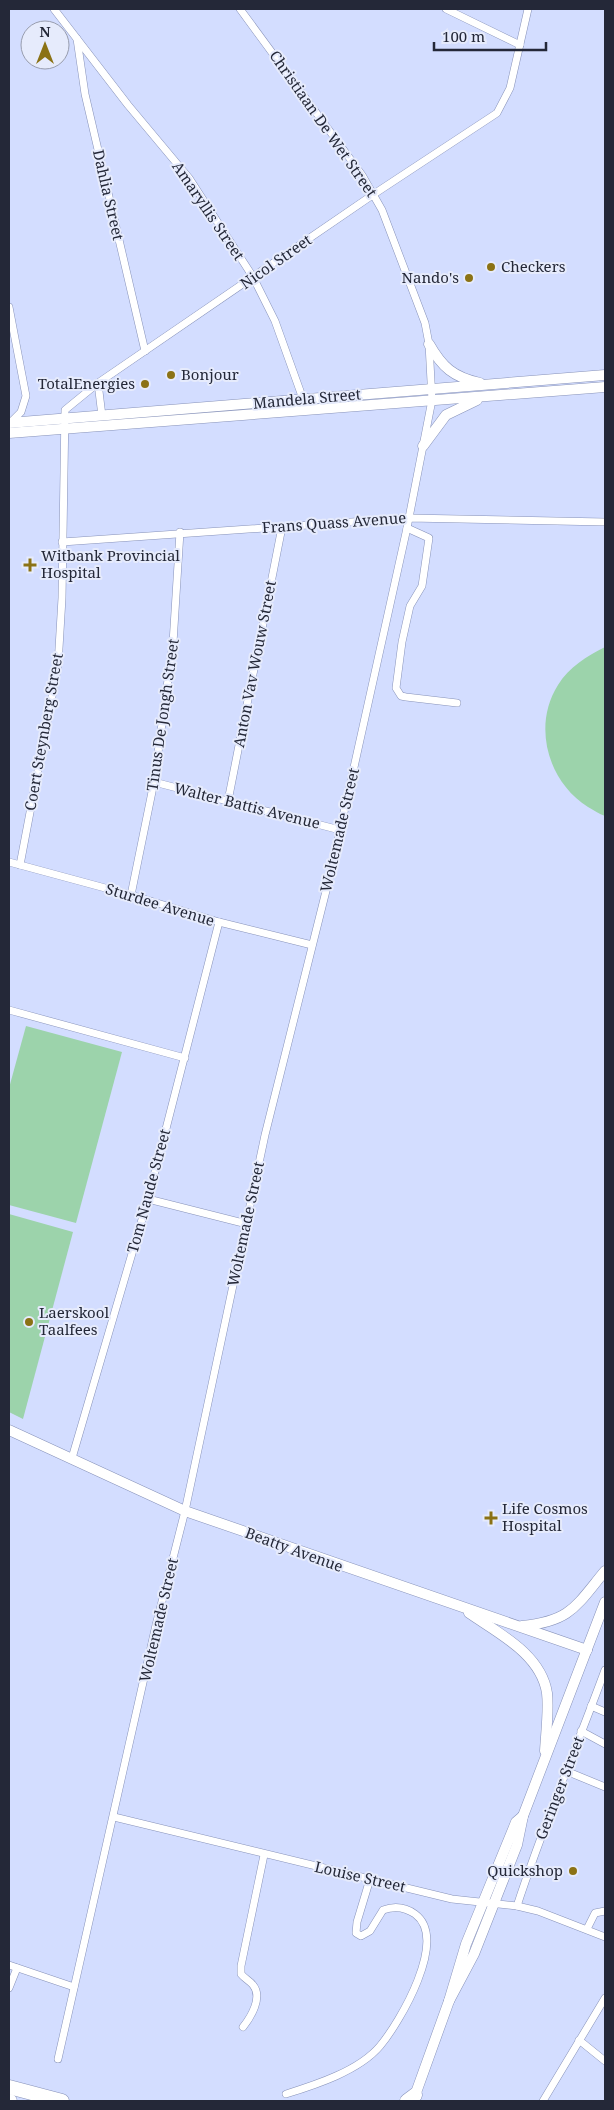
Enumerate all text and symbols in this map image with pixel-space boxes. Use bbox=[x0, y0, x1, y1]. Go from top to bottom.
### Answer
north arrow bbox=[20, 20, 70, 70]
scale bar bbox=[434, 20, 546, 52]
text: N bbox=[39, 22, 51, 41]
text: 100 m bbox=[442, 26, 485, 46]
street label: Christiaan De Wet Street bbox=[266, 46, 382, 201]
street label: Dahlia Street bbox=[89, 147, 129, 242]
street label: Amaryllis Street bbox=[168, 157, 249, 264]
street label: Nicol Street bbox=[236, 229, 315, 293]
place label: Checkers bbox=[501, 256, 566, 276]
marker: Checkers bbox=[485, 261, 497, 273]
place label: Nando's bbox=[402, 267, 459, 287]
marker: Nando's bbox=[463, 272, 475, 284]
place label: Bonjour bbox=[181, 364, 239, 384]
marker: Bonjour bbox=[165, 369, 177, 381]
place label: TotalEnergies bbox=[38, 373, 135, 393]
marker: TotalEnergies bbox=[139, 378, 151, 390]
street label: Mandela Street bbox=[252, 383, 362, 413]
street label: Frans Quass Avenue bbox=[261, 507, 407, 537]
place label: Witbank Provincial Hospital bbox=[41, 545, 180, 582]
marker: Witbank Provincial Hospital bbox=[23, 558, 37, 572]
street label: Anton Vav Wouw Street bbox=[228, 579, 280, 749]
street label: Tinus De Jongh Street bbox=[141, 637, 183, 792]
street label: Coert Steynberg Street bbox=[19, 651, 67, 812]
street label: Woltemade Street bbox=[315, 766, 363, 894]
street label: Walter Battis Avenue bbox=[172, 777, 322, 833]
street label: Sturdee Avenue bbox=[103, 878, 217, 930]
street label: Tom Naude Street bbox=[122, 1127, 174, 1255]
street label: Woltemade Street bbox=[222, 1160, 268, 1288]
place label: Laerskool Taalfees bbox=[39, 1302, 109, 1339]
marker: Laerskool Taalfees bbox=[23, 1316, 35, 1328]
place label: Life Cosmos Hospital bbox=[502, 1498, 588, 1535]
marker: Life Cosmos Hospital bbox=[484, 1511, 498, 1525]
street label: Beatty Avenue bbox=[243, 1522, 346, 1576]
street label: Woltemade Street bbox=[134, 1556, 182, 1684]
street label: Geringer Street bbox=[530, 1733, 588, 1842]
street label: Louise Street bbox=[313, 1856, 408, 1896]
place label: Quickshop bbox=[487, 1860, 563, 1880]
marker: Quickshop bbox=[567, 1865, 579, 1877]

